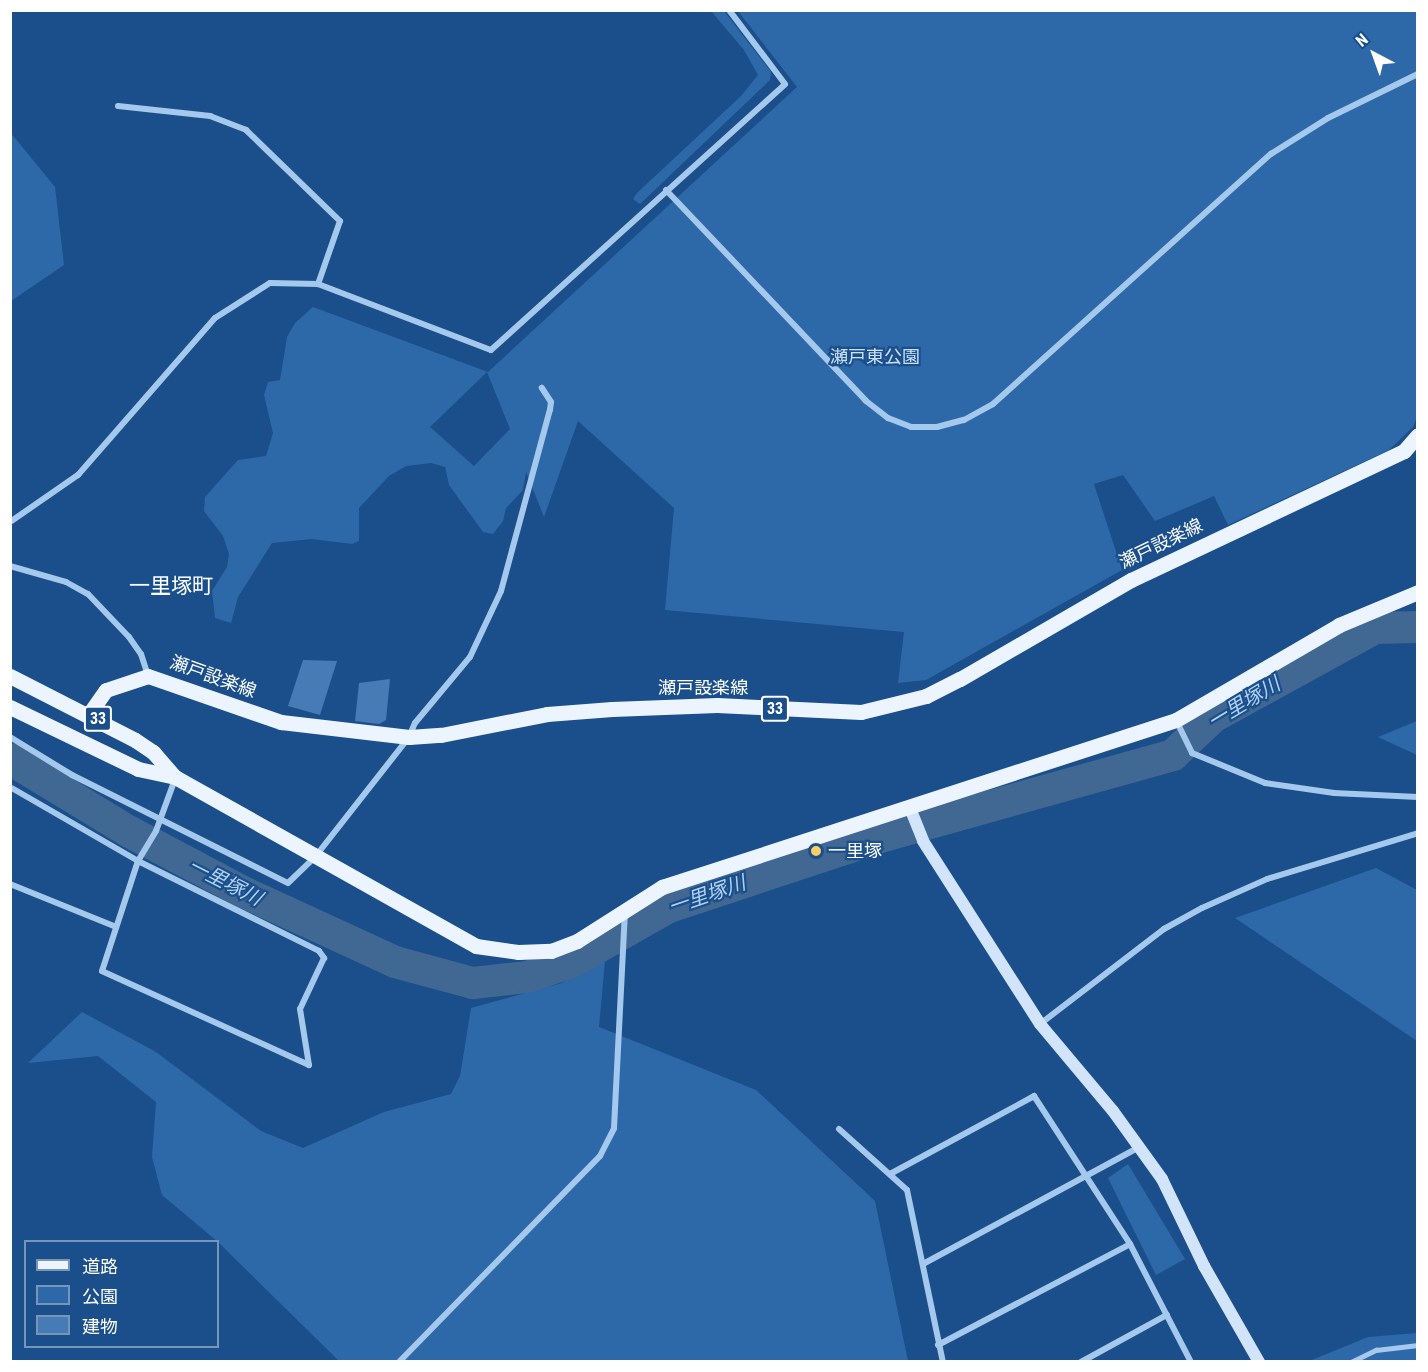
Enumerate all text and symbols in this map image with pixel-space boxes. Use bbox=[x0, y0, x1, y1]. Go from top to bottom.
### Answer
north arrow bbox=[1344, 24, 1404, 84]
text: N bbox=[1352, 30, 1372, 50]
park label: 瀬戸東公園 bbox=[830, 346, 920, 368]
street label: 瀬戸設楽線 bbox=[1116, 515, 1206, 573]
district label: 一里塚町 bbox=[129, 573, 213, 599]
street label: 瀬戸設楽線 bbox=[167, 651, 259, 703]
water label: 一里塚川 bbox=[1204, 672, 1284, 734]
street label: 瀬戸設楽線 bbox=[658, 677, 748, 699]
road number: 33 bbox=[760, 696, 790, 722]
road number: 33 bbox=[83, 706, 113, 732]
place label: 一里塚 bbox=[828, 840, 882, 862]
marker: 一里塚 bbox=[809, 844, 823, 858]
water label: 一里塚川 bbox=[184, 853, 266, 911]
water label: 一里塚川 bbox=[665, 871, 749, 919]
legend bbox=[24, 1240, 219, 1348]
text: 道路 bbox=[82, 1256, 118, 1277]
text: 公園 bbox=[82, 1286, 118, 1307]
text: 建物 bbox=[82, 1316, 118, 1337]

